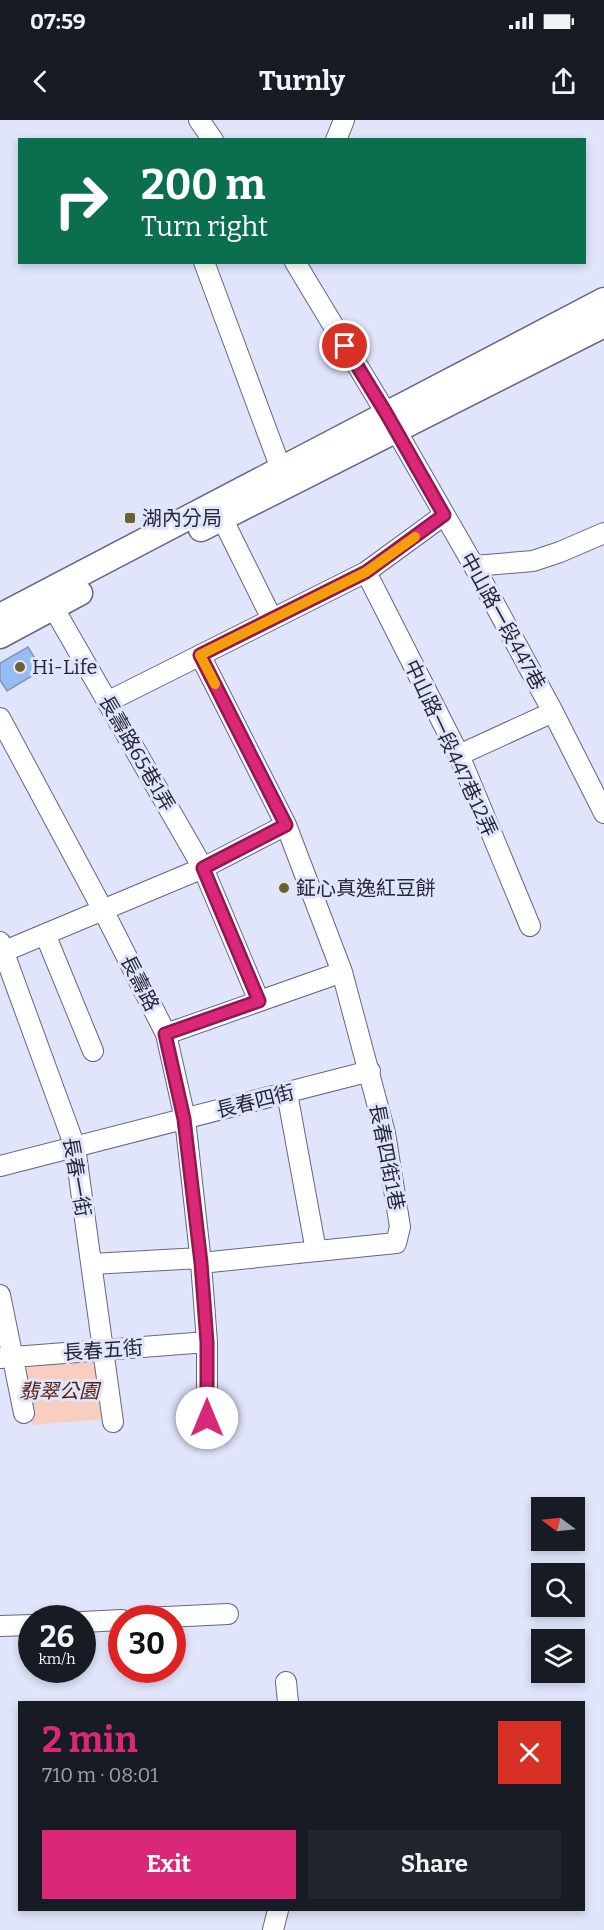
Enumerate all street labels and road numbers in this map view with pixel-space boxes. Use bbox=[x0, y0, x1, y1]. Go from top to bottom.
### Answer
street label: 中山路一段447巷 bbox=[455, 548, 551, 694]
street label: 中山路一段447巷12弄 bbox=[400, 656, 502, 840]
street label: 長壽路65巷1弄 bbox=[94, 691, 180, 815]
street label: 長壽路 bbox=[116, 951, 164, 1015]
street label: 長春四街 bbox=[213, 1080, 297, 1122]
street label: 長春四街1巷 bbox=[365, 1102, 409, 1212]
street label: 長春一街 bbox=[58, 1136, 96, 1218]
street label: 長春五街 bbox=[62, 1335, 144, 1365]

